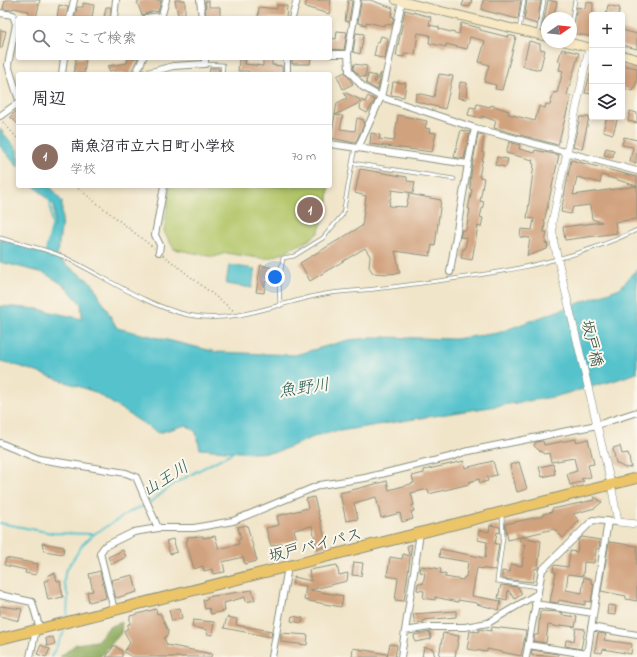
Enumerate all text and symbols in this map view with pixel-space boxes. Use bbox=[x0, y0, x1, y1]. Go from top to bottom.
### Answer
north arrow bbox=[541, 12, 577, 48]
map controls bbox=[589, 12, 625, 120]
button: + bbox=[589, 12, 625, 48]
search box bbox=[16, 16, 332, 60]
icon: search bbox=[30, 27, 52, 49]
text: ここで検索 bbox=[62, 28, 137, 50]
button: − bbox=[589, 48, 625, 84]
button: layers bbox=[589, 84, 625, 120]
text: 周辺 bbox=[32, 87, 66, 112]
text: 南魚沼市立六日町小学校 bbox=[70, 136, 235, 158]
text: 1 bbox=[43, 147, 47, 166]
text: 70 m bbox=[292, 147, 316, 166]
text: 学校 bbox=[70, 160, 96, 179]
pin: 1 bbox=[297, 195, 323, 225]
your location bbox=[265, 267, 285, 287]
street label: 坂戸橋 bbox=[574, 317, 608, 370]
water label: 魚野川 bbox=[277, 373, 331, 404]
water label: 山王川 bbox=[138, 455, 194, 503]
street label: 坂戸バイパス bbox=[266, 523, 365, 569]

